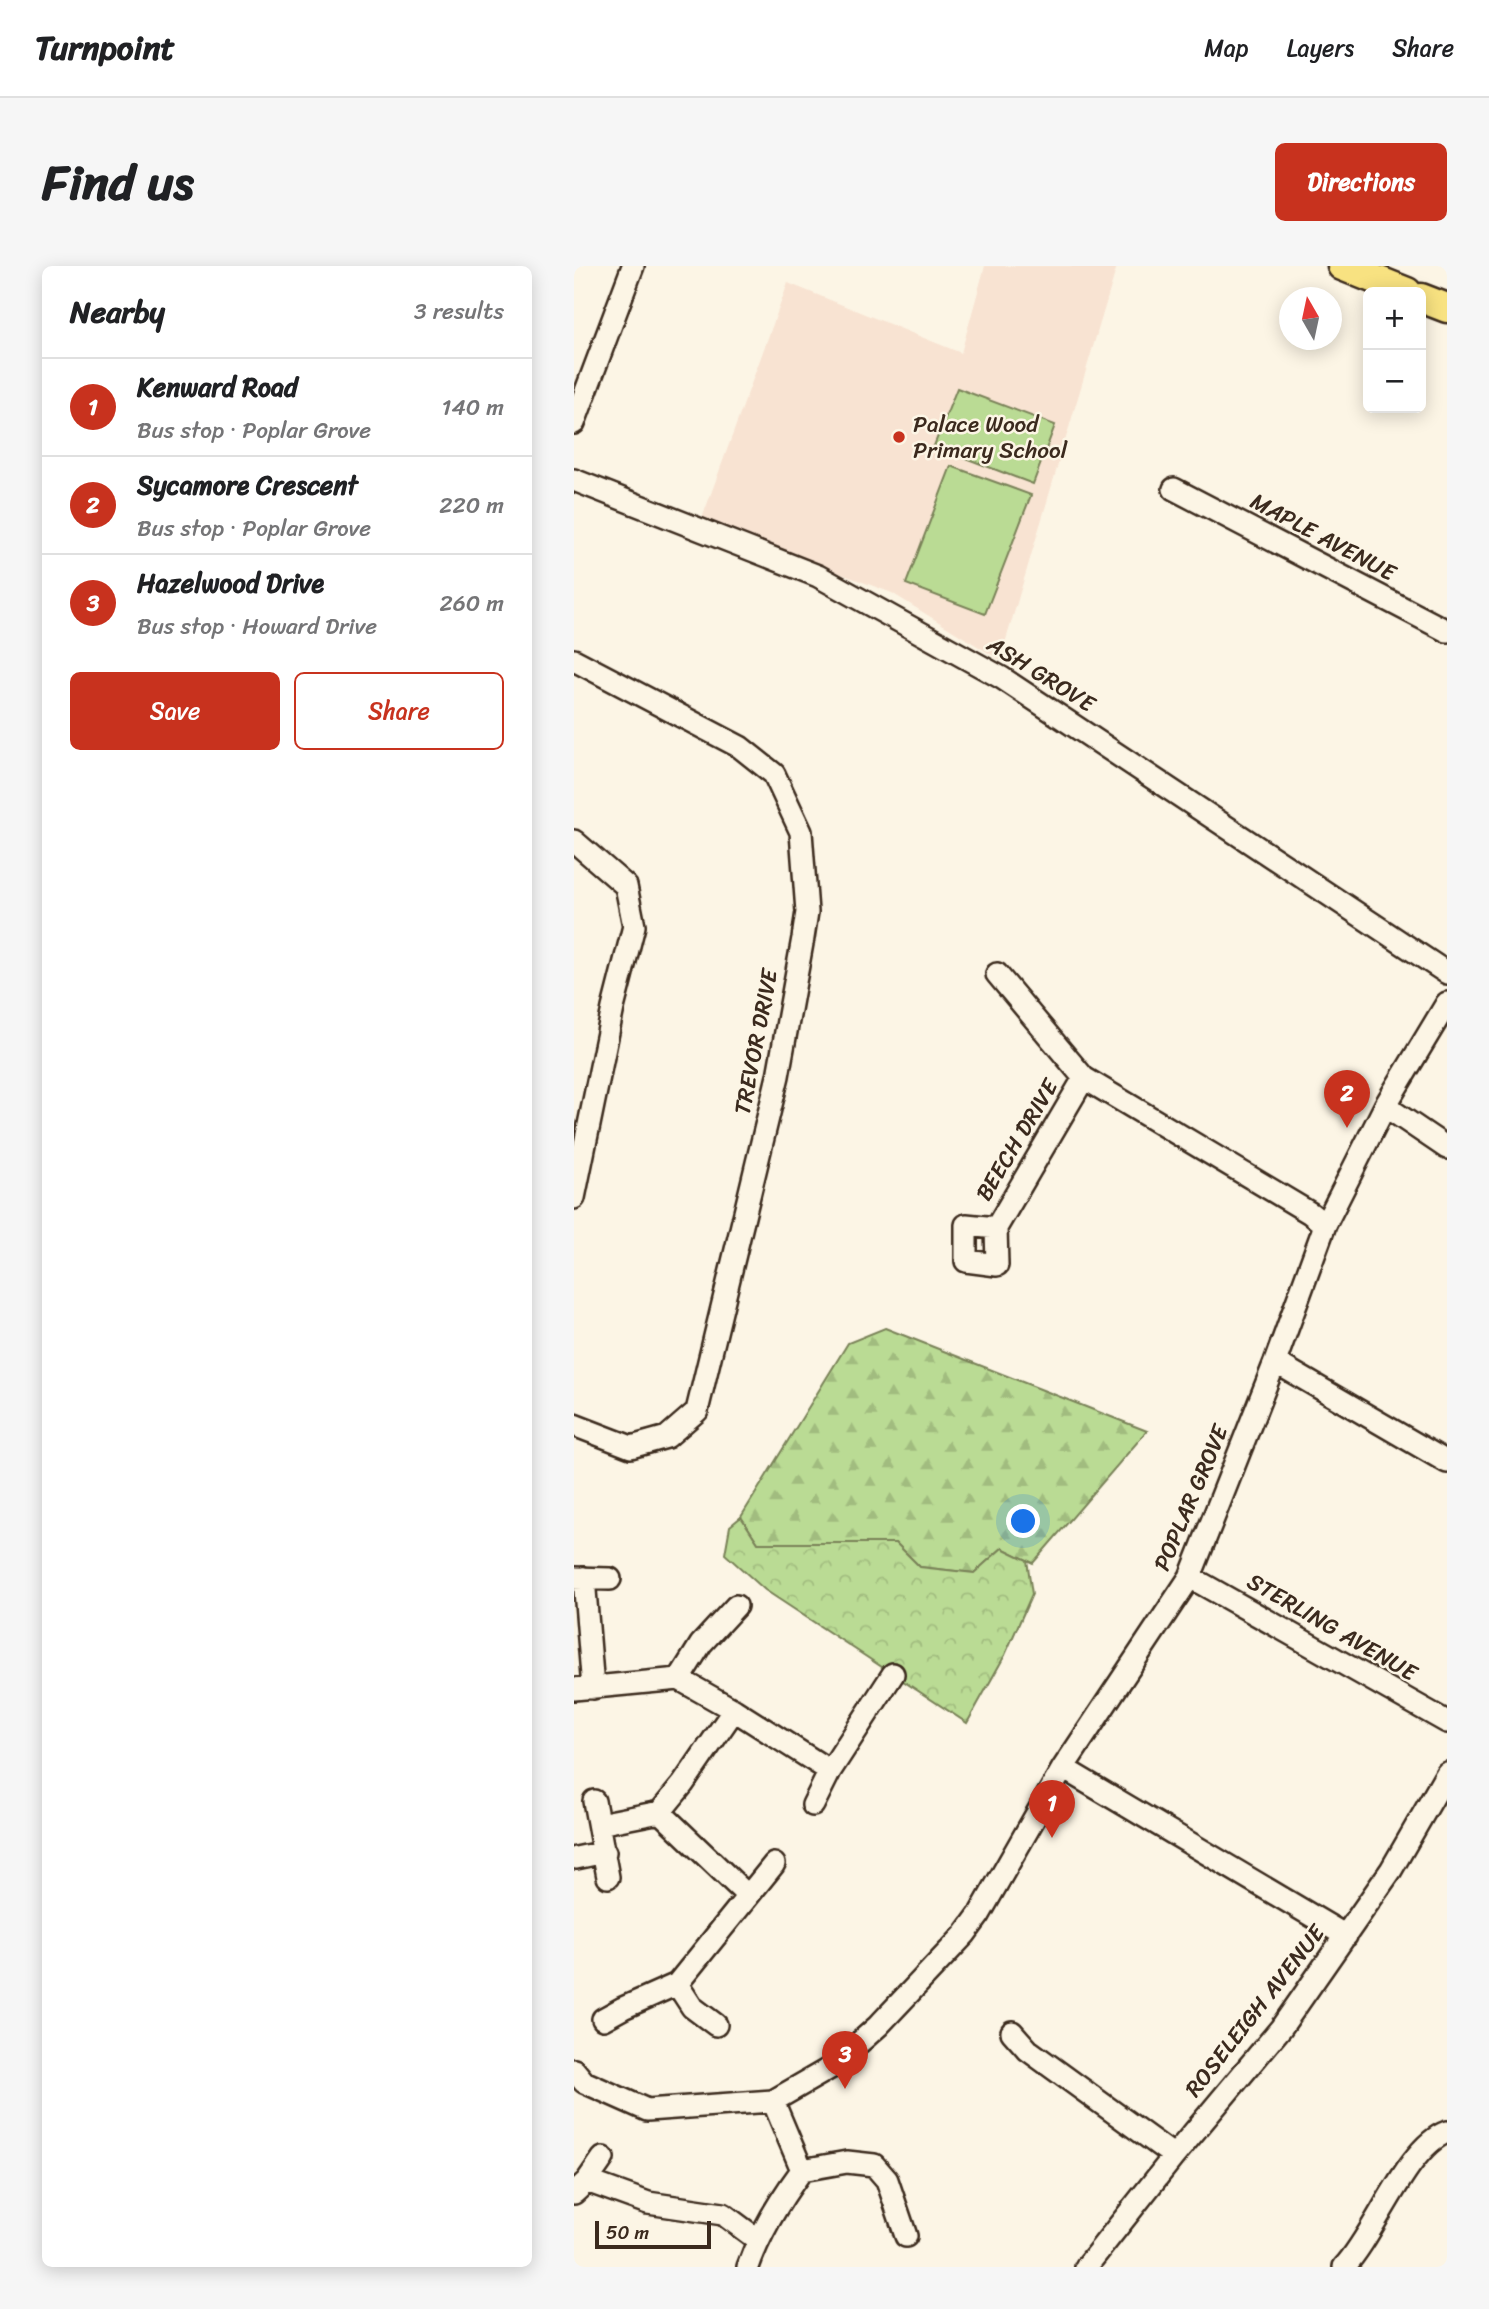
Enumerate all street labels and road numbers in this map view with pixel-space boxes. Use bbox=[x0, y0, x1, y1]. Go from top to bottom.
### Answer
street label: MAPLE AVENUE bbox=[1243, 481, 1405, 593]
street label: ASH GROVE bbox=[978, 624, 1104, 724]
street label: TREVOR DRIVE bbox=[722, 965, 790, 1118]
street label: BEECH DRIVE bbox=[964, 1070, 1070, 1209]
street label: POPLAR GROVE bbox=[1142, 1417, 1241, 1578]
street label: STERLING AVENUE bbox=[1239, 1561, 1426, 1693]
street label: ROSELEIGH AVENUE bbox=[1174, 1914, 1337, 2107]

